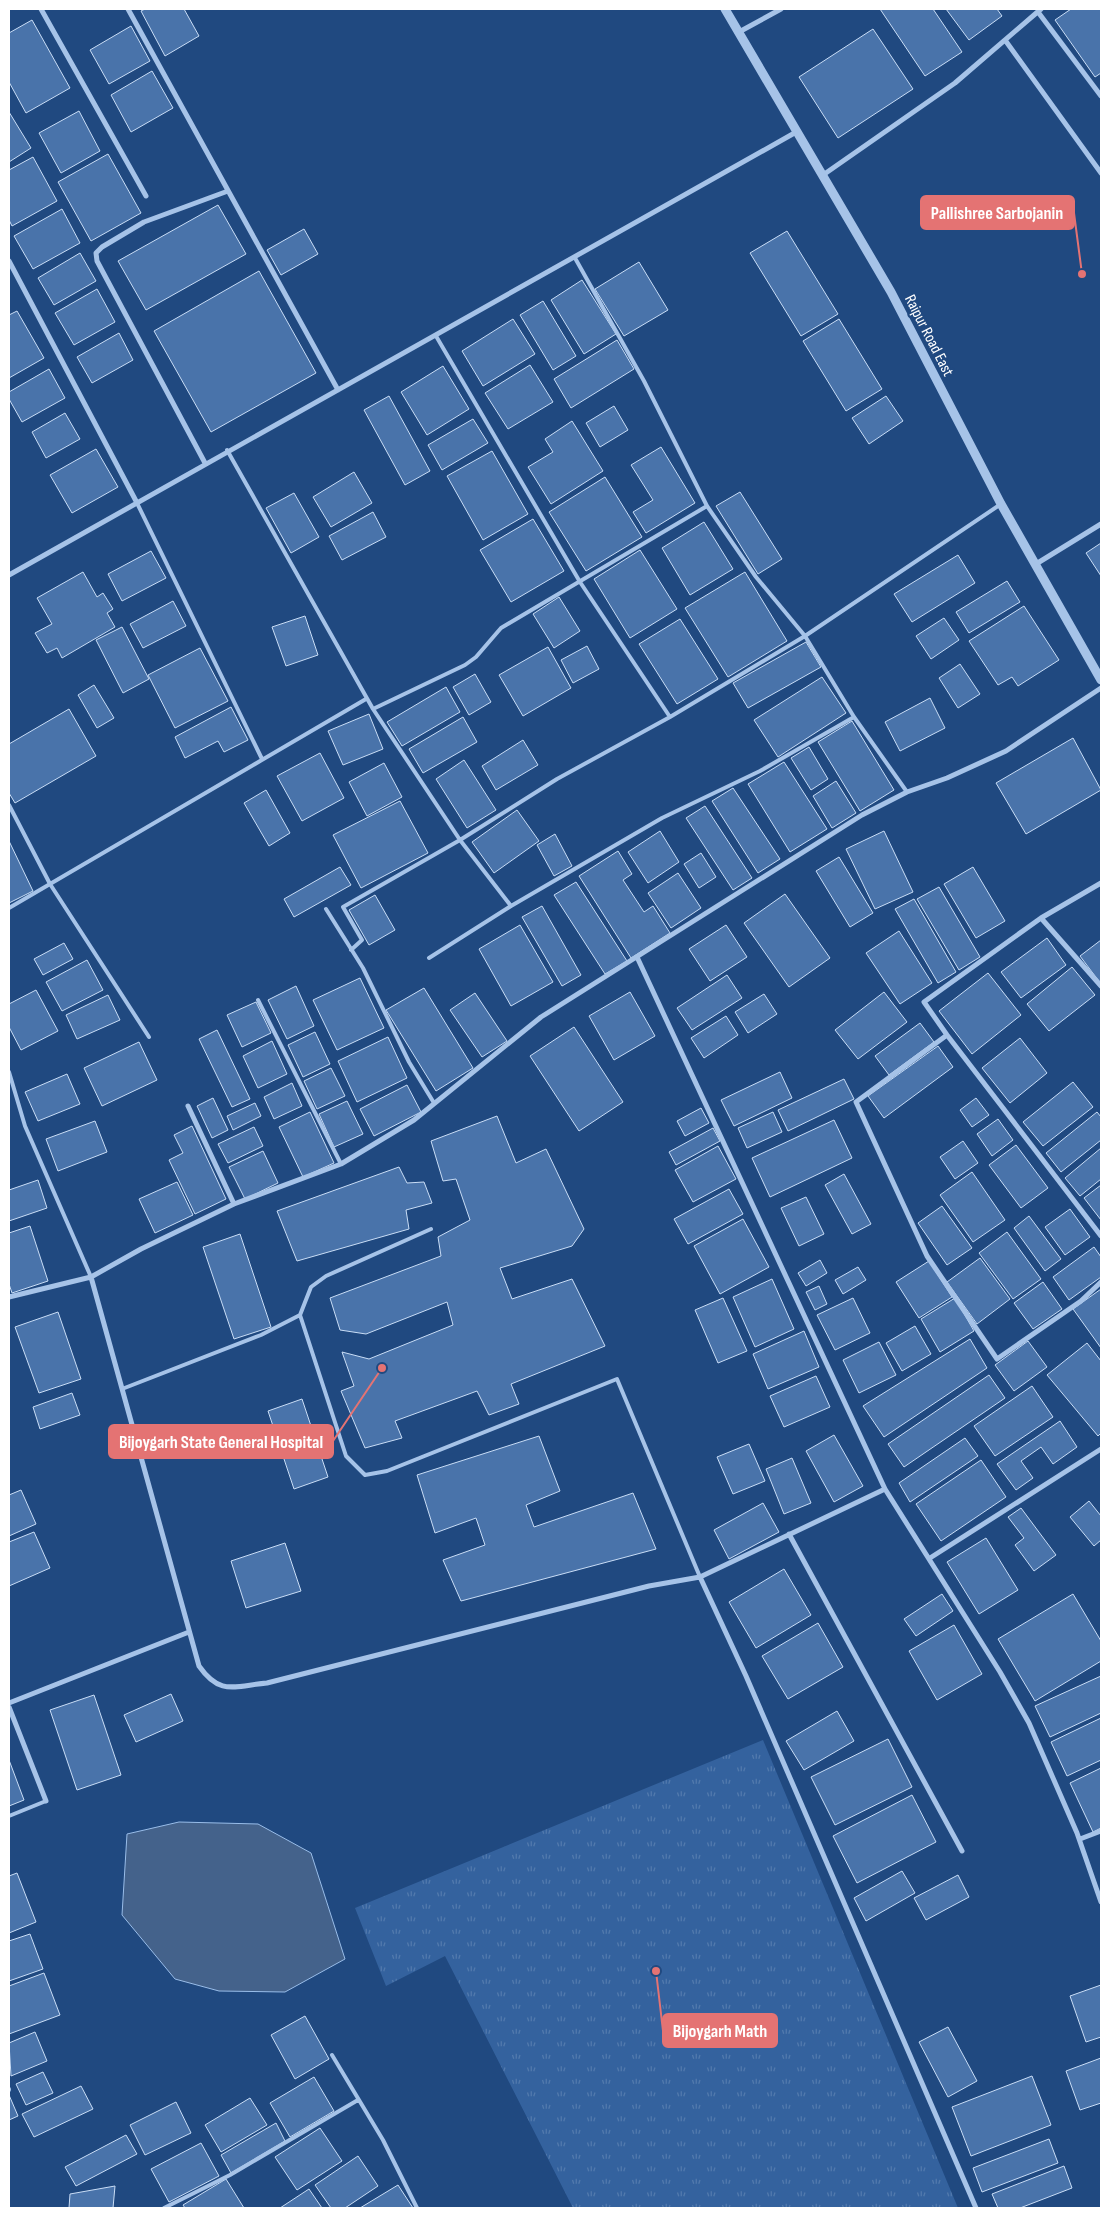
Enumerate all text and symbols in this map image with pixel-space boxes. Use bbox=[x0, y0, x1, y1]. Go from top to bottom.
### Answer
callout: Pallishree Sarbojanin bbox=[921, 196, 1074, 229]
text: Pallishree Sarbojanin bbox=[931, 203, 1063, 224]
street label: Raipur Road East bbox=[900, 292, 957, 380]
callout: Bijoygarh State General Hospital bbox=[109, 1425, 333, 1458]
text: Bijoygarh State General Hospital bbox=[119, 1432, 323, 1453]
callout: Bijoygarh Math bbox=[663, 2014, 777, 2047]
text: Bijoygarh Math bbox=[673, 2021, 767, 2042]

